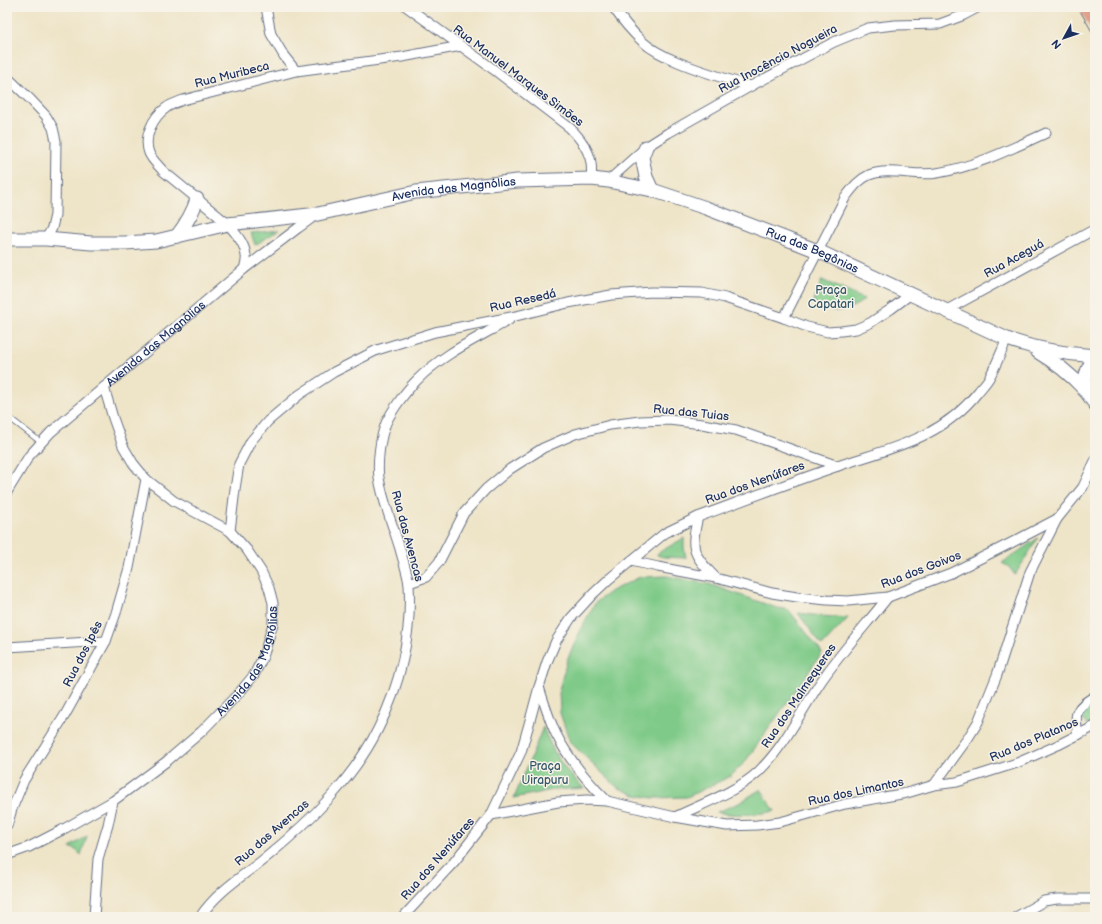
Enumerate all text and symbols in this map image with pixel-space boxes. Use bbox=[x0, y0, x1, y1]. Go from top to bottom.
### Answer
north arrow bbox=[1044, 18, 1084, 58]
street label: Rua Inocêncio Nogueira bbox=[716, 21, 840, 97]
street label: Rua Manuel Marques Simões bbox=[450, 22, 586, 130]
text: N bbox=[1049, 37, 1064, 51]
street label: Rua Muribeca bbox=[193, 58, 271, 92]
street label: Avenida das Magnólias bbox=[390, 174, 517, 205]
street label: Rua das Begônias bbox=[763, 224, 861, 276]
street label: Rua Aceguá bbox=[981, 236, 1047, 282]
park label: Praça Capatari bbox=[808, 283, 854, 312]
street label: Rua Resedá bbox=[488, 286, 558, 316]
street label: Avenida das Magnólias bbox=[103, 297, 209, 390]
street label: Rua das Tuias bbox=[652, 402, 730, 424]
street label: Rua dos Nenúfares bbox=[703, 458, 807, 508]
street label: Rua das Avencas bbox=[388, 489, 426, 583]
street label: Rua dos Goivos bbox=[879, 548, 963, 592]
street label: Avenida das Magnólias bbox=[213, 606, 281, 719]
street label: Rua dos Ipês bbox=[60, 618, 106, 689]
street label: Rua dos Malmequeres bbox=[758, 641, 840, 751]
street label: Rua dos Platanos bbox=[987, 715, 1081, 765]
park label: Praça Uirapuru bbox=[521, 759, 569, 788]
street label: Rua dos Limantos bbox=[807, 775, 905, 809]
street label: Rua das Avencas bbox=[232, 797, 312, 869]
street label: Rua dos Nenúfares bbox=[398, 815, 478, 903]

